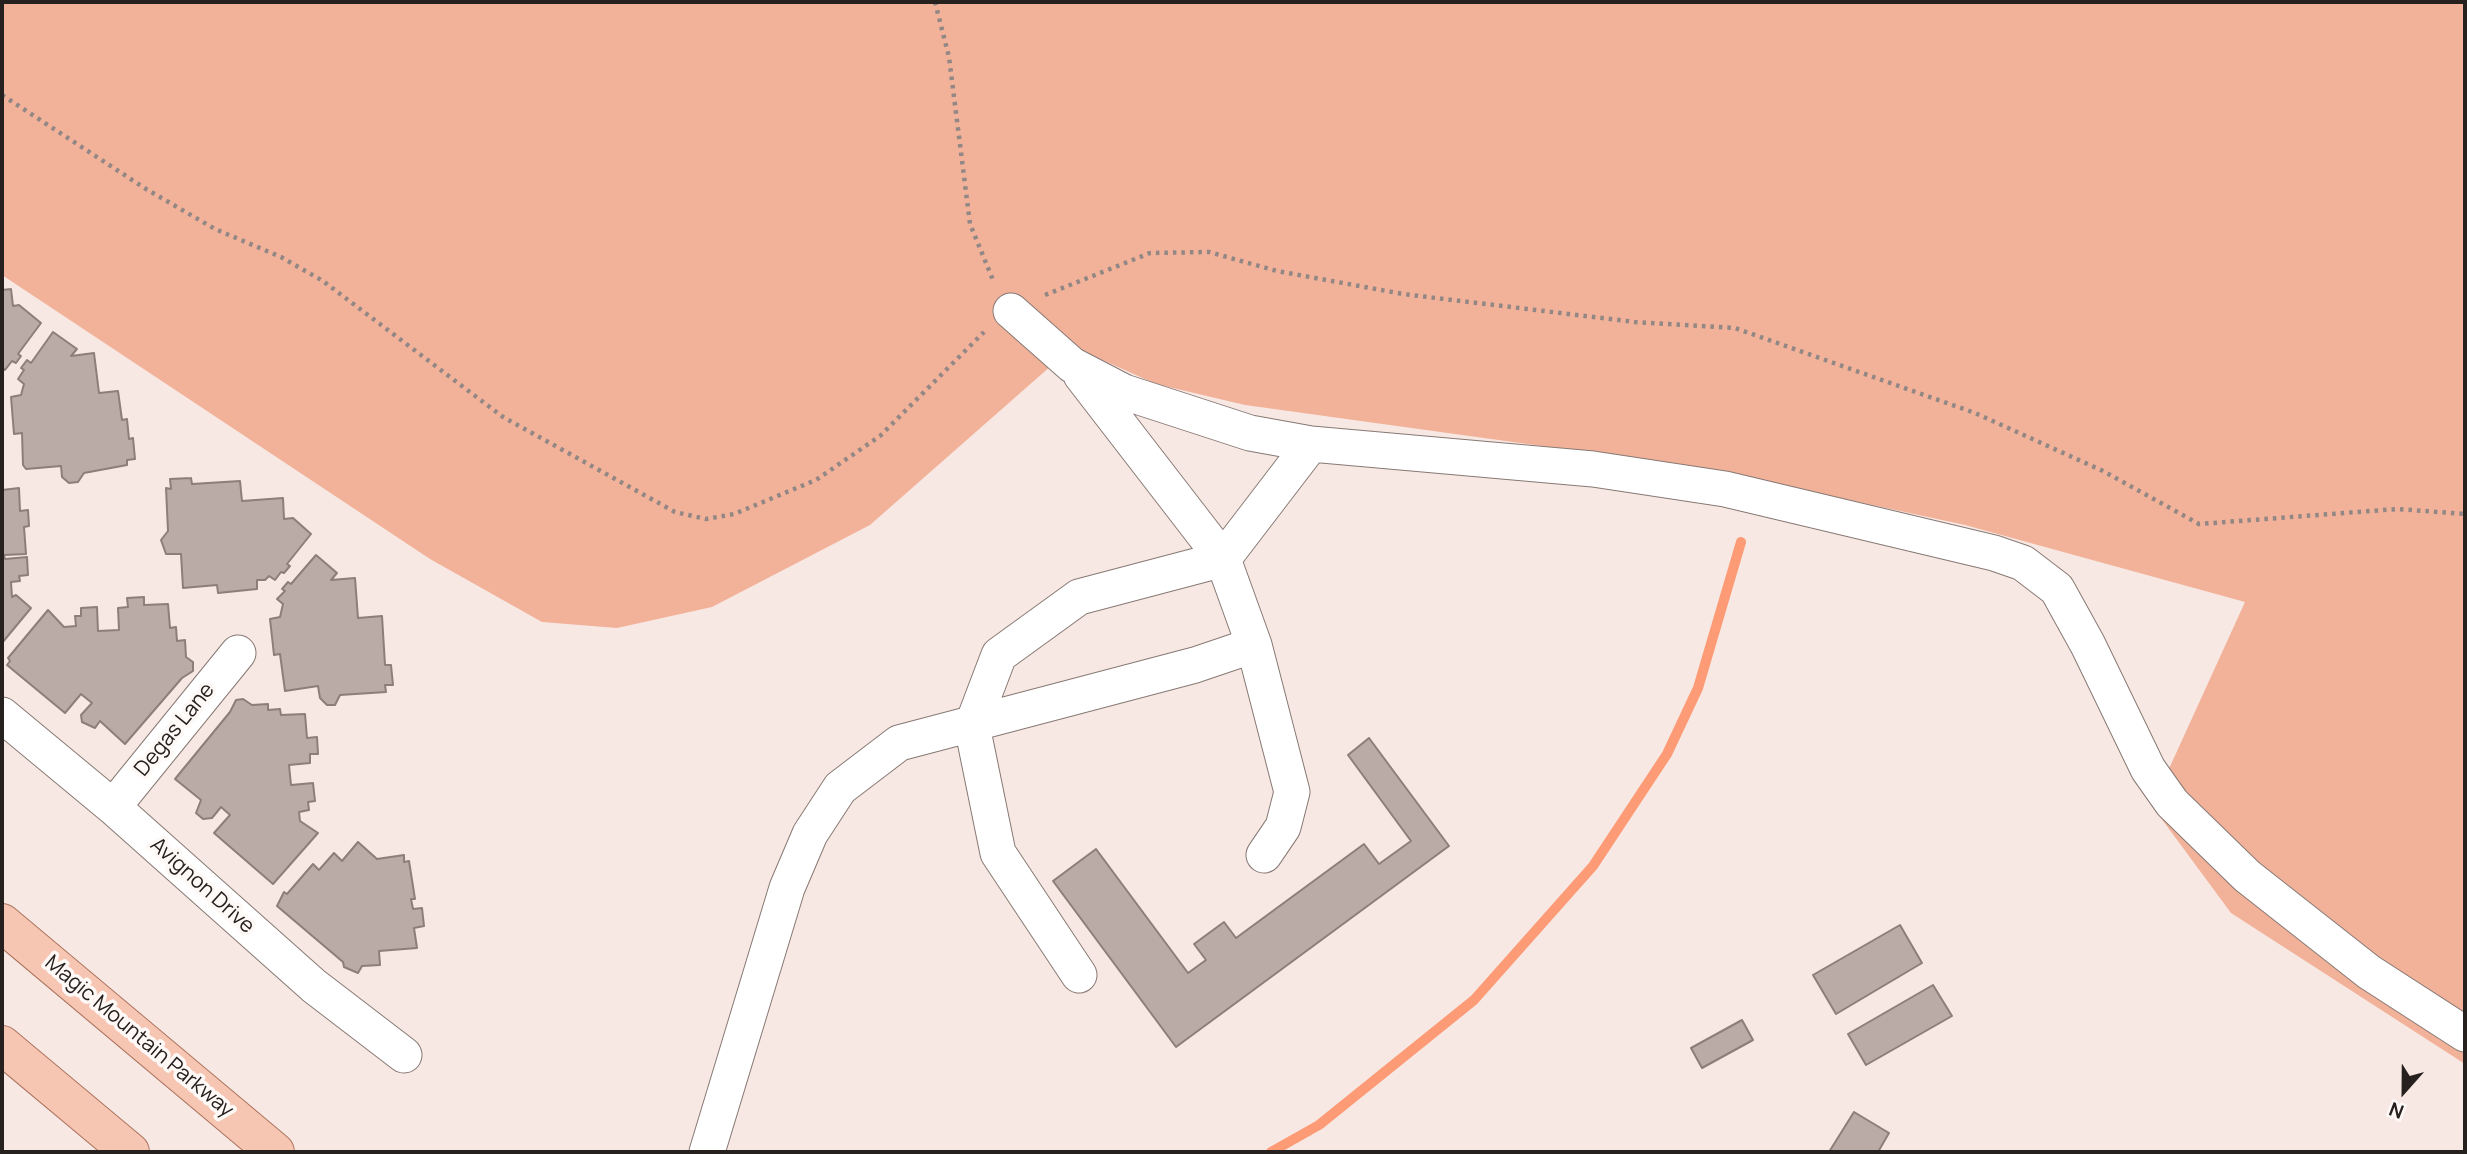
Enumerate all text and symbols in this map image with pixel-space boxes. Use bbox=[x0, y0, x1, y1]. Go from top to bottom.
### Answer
street label: Degas Lane bbox=[130, 678, 220, 782]
street label: Avignon Drive bbox=[145, 833, 259, 939]
street label: Magic Mountain Parkway bbox=[40, 951, 238, 1123]
north arrow bbox=[2369, 1056, 2439, 1126]
text: N bbox=[2385, 1096, 2408, 1125]

